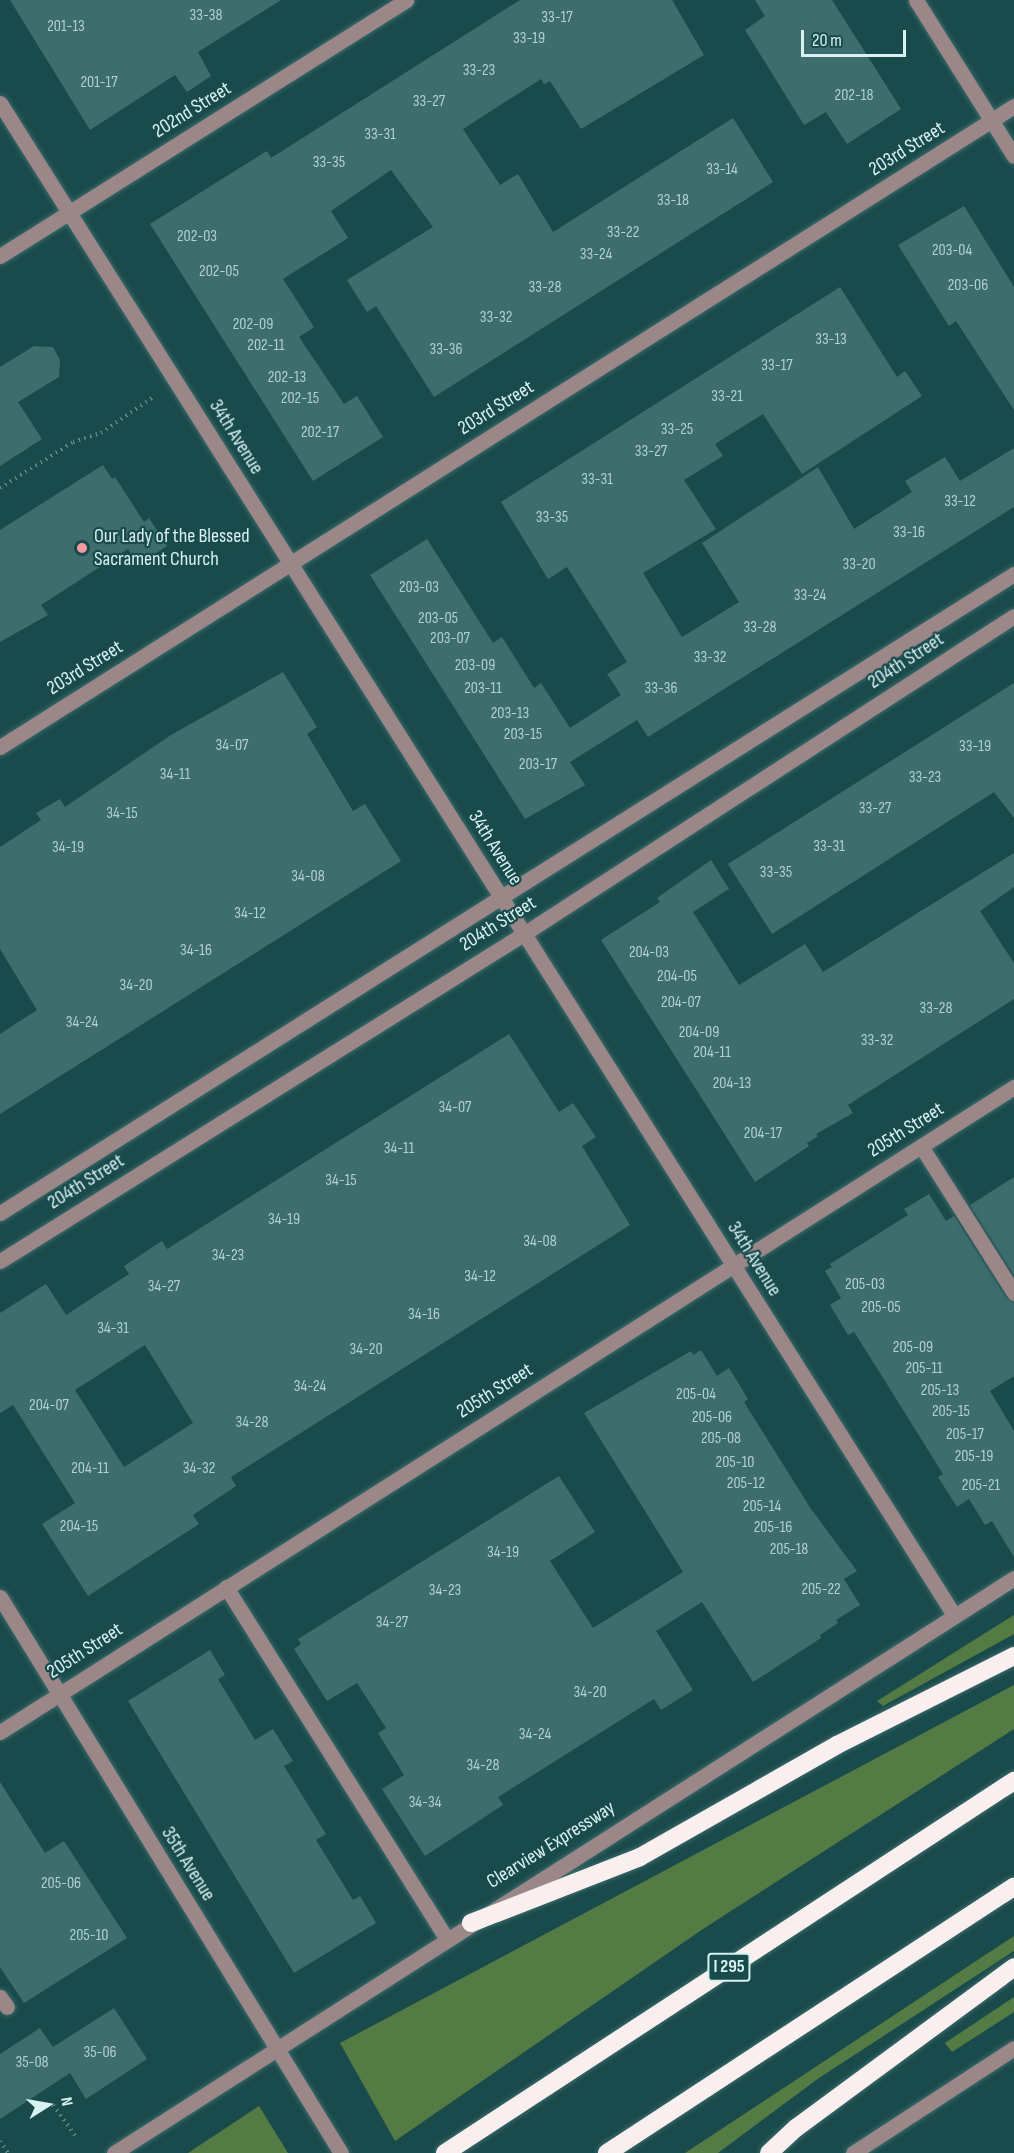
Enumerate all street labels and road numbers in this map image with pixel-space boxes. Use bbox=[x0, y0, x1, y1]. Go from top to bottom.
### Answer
street label: 202nd Street bbox=[148, 77, 236, 143]
street label: 203rd Street bbox=[865, 116, 949, 182]
street label: 203rd Street bbox=[454, 375, 538, 441]
street label: 34th Avenue bbox=[204, 395, 268, 479]
street label: 204th Street bbox=[864, 628, 948, 694]
street label: 203rd Street bbox=[43, 635, 127, 701]
street label: 34th Avenue bbox=[463, 806, 527, 890]
street label: 204th Street bbox=[455, 891, 541, 957]
street label: 205th Street bbox=[864, 1097, 948, 1163]
street label: 204th Street bbox=[43, 1149, 129, 1215]
street label: 34th Avenue bbox=[722, 1217, 786, 1301]
street label: 205th Street bbox=[453, 1358, 537, 1424]
street label: 205th Street bbox=[43, 1618, 127, 1684]
street label: Clearview Expressway bbox=[482, 1796, 620, 1894]
street label: 35th Avenue bbox=[156, 1822, 220, 1906]
road number: I 295 bbox=[706, 1952, 752, 1982]

